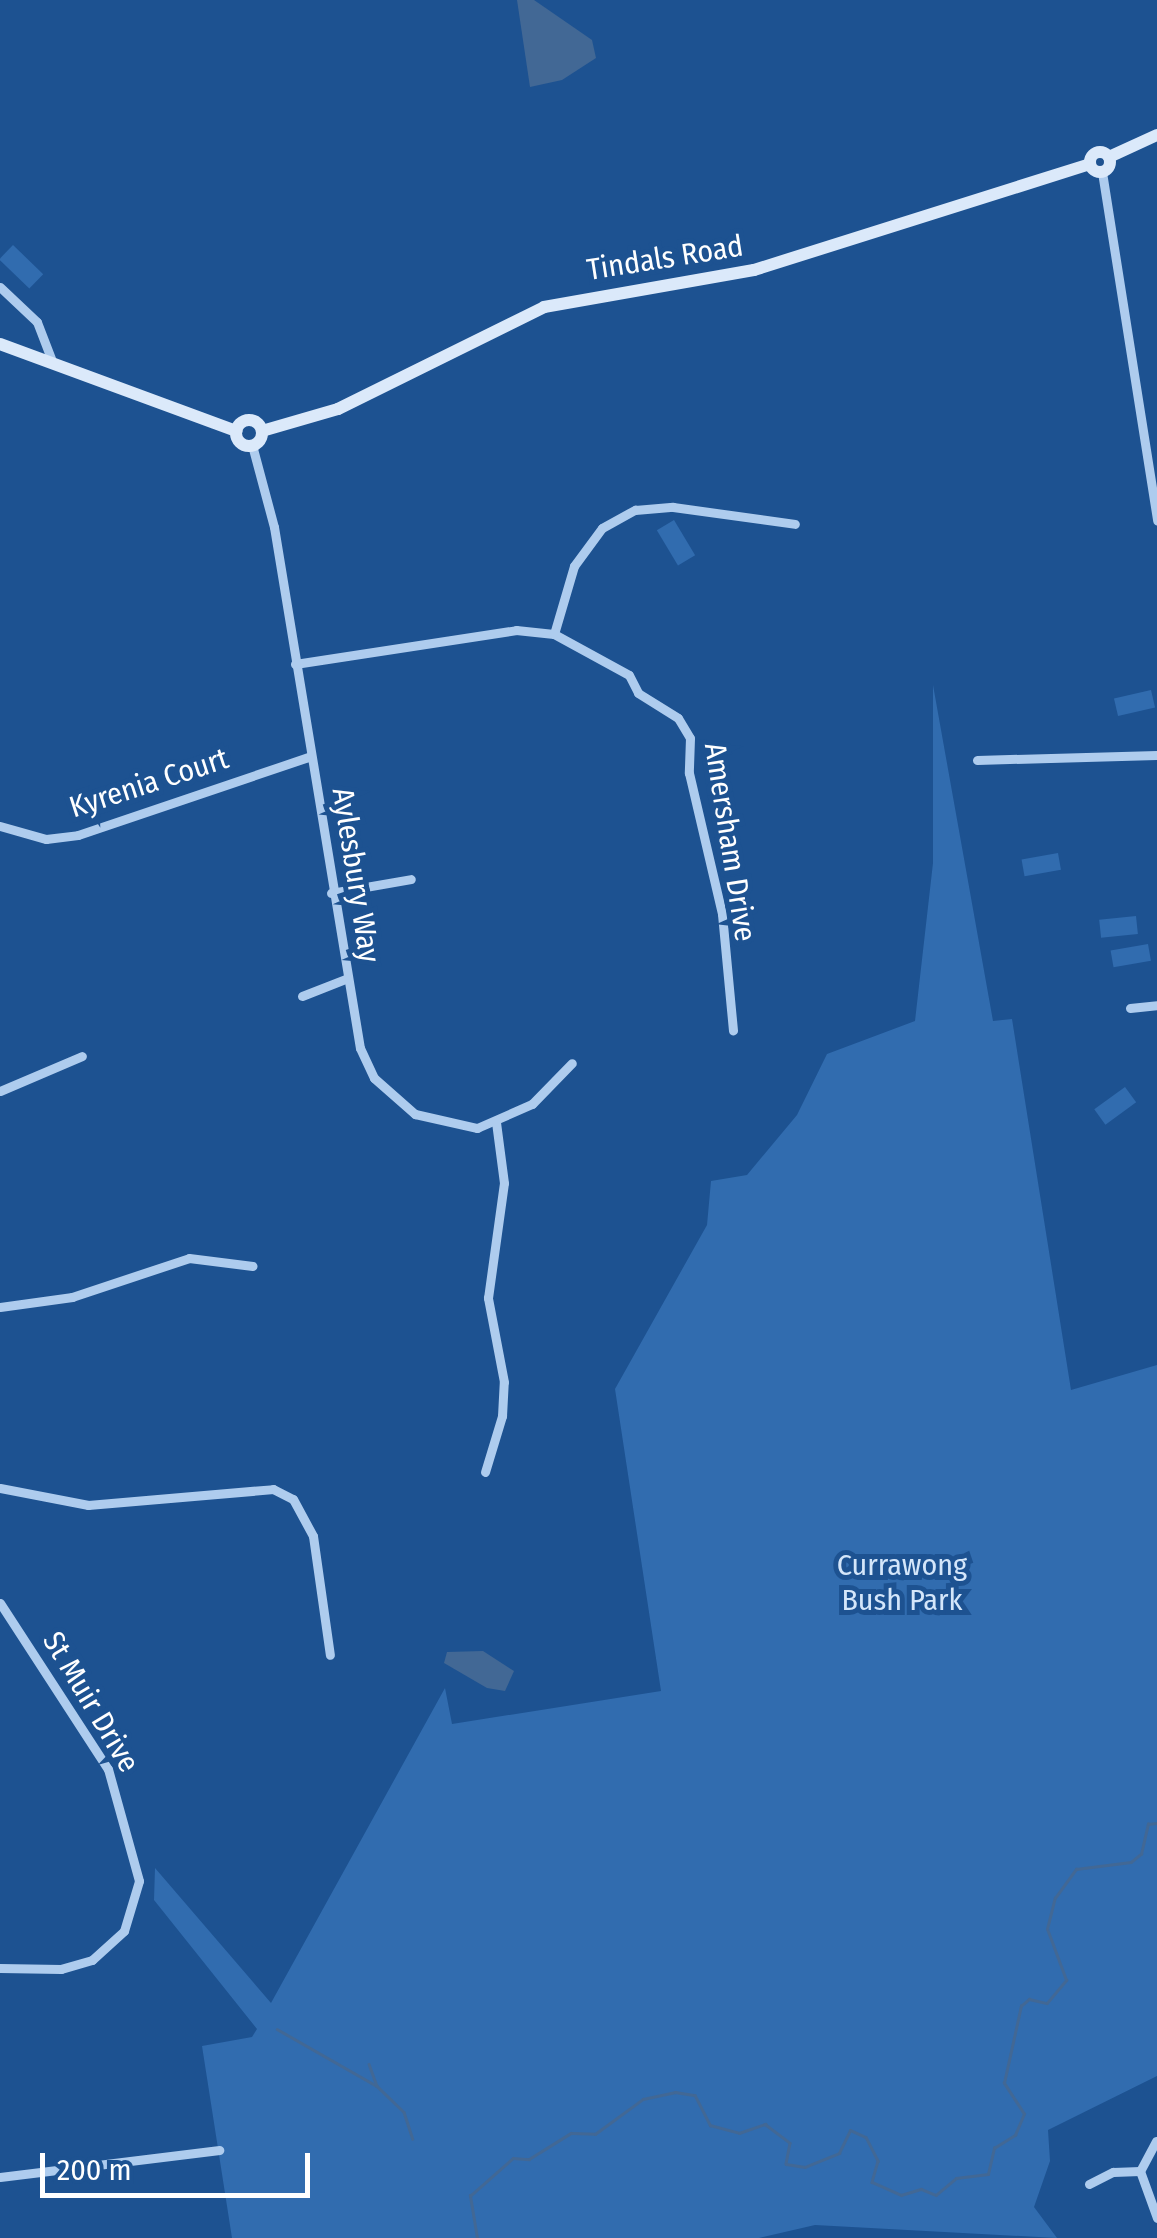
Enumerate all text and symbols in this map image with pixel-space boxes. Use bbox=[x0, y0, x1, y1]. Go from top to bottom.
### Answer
street label: Tindals Road bbox=[584, 228, 746, 288]
street label: Kyrenia Court bbox=[65, 740, 233, 826]
street label: Amersham Drive bbox=[697, 740, 763, 944]
street label: Aylesbury Way bbox=[324, 785, 388, 965]
park label: Currawong Bush Park bbox=[837, 1547, 967, 1618]
street label: St Muir Drive bbox=[35, 1625, 147, 1779]
scale bar bbox=[45, 2133, 315, 2195]
text: 200 m bbox=[57, 2152, 132, 2188]

